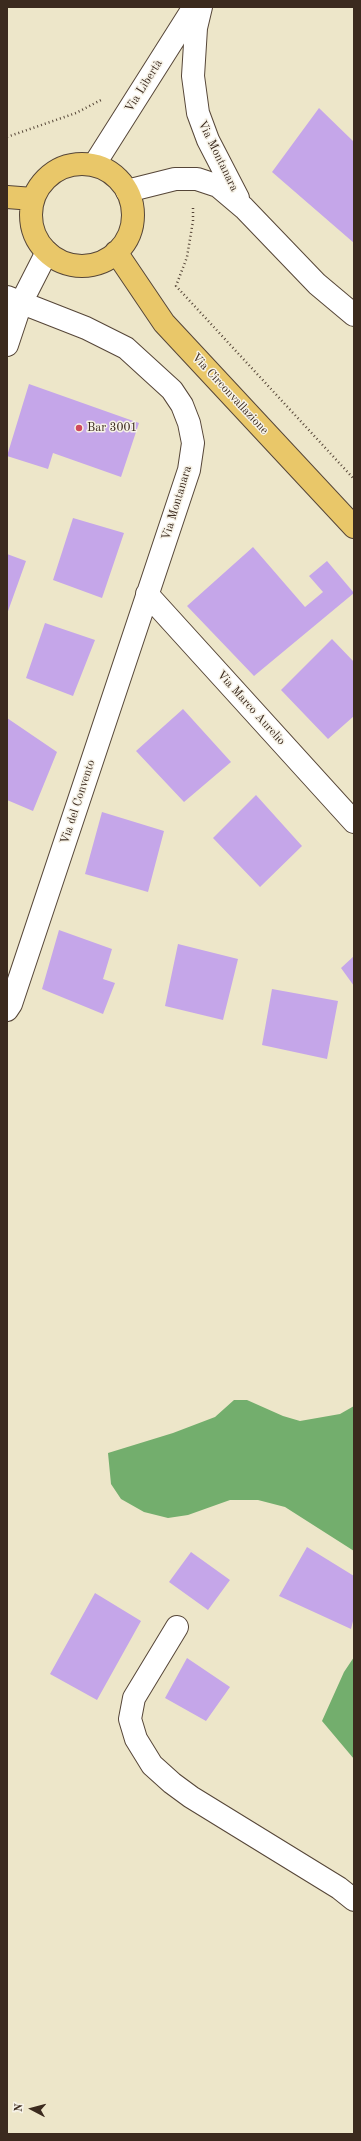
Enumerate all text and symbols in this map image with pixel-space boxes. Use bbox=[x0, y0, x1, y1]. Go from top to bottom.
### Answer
street label: Via Libertà bbox=[122, 57, 166, 115]
street label: Via Montanara bbox=[195, 118, 241, 194]
street label: Via Circonvallazione bbox=[189, 350, 271, 438]
place label: Bar 3001 bbox=[87, 421, 137, 435]
marker: Bar 3001 bbox=[74, 423, 84, 433]
street label: Via Montanara bbox=[159, 464, 195, 542]
street label: Via Marco Aurelio bbox=[214, 668, 288, 748]
street label: Via del Convento bbox=[58, 758, 98, 846]
north arrow bbox=[12, 2089, 52, 2129]
text: N bbox=[14, 2103, 25, 2112]

